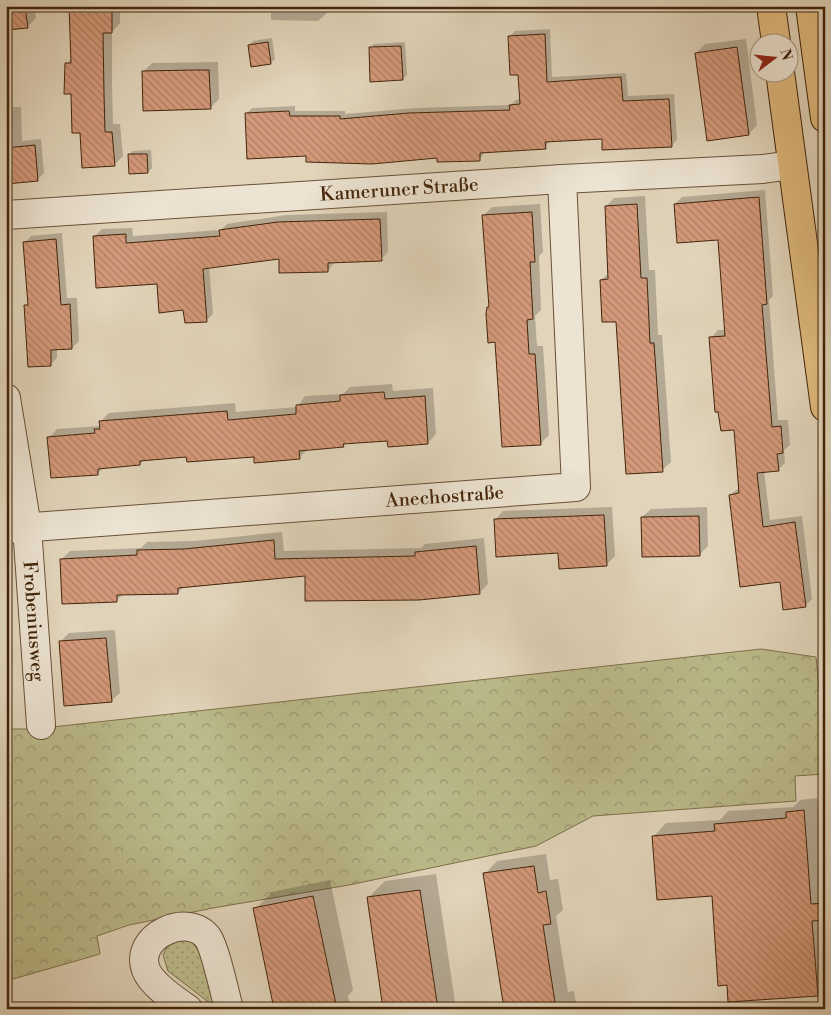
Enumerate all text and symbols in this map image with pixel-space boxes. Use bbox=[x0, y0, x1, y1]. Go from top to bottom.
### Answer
north arrow bbox=[748, 32, 798, 82]
text: N bbox=[775, 47, 796, 62]
street label: Kameruner Straße bbox=[319, 172, 479, 207]
street label: Anechostraße bbox=[384, 480, 505, 513]
street label: Frobeniusweg bbox=[17, 560, 50, 682]

